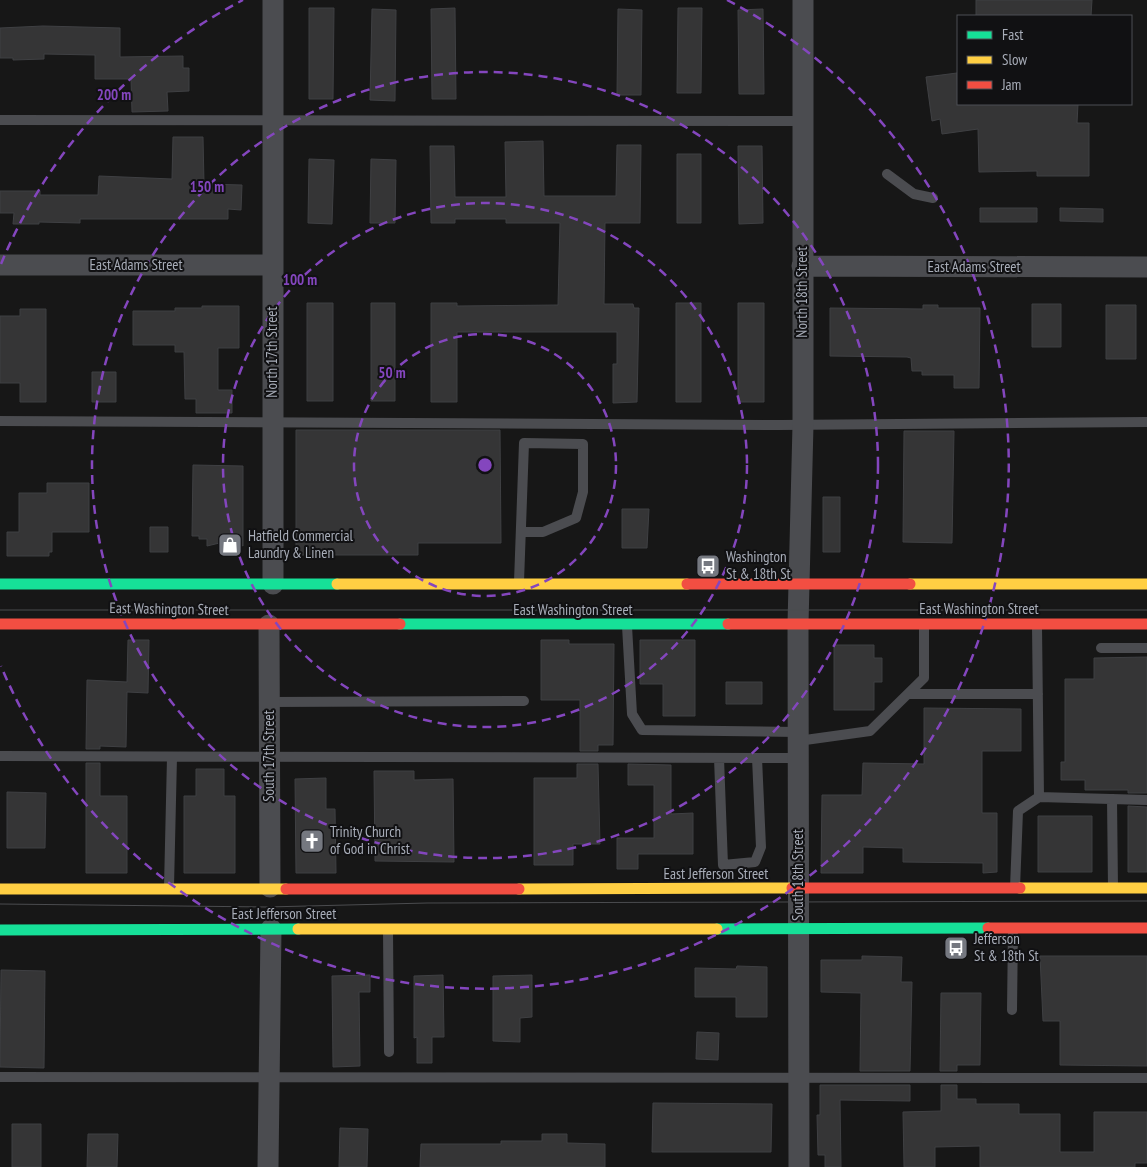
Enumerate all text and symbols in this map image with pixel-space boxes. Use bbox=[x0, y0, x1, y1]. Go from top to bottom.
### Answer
legend bbox=[957, 15, 1132, 105]
text: Fast bbox=[1002, 25, 1023, 44]
text: Slow bbox=[1002, 50, 1027, 69]
text: Jam bbox=[1001, 75, 1021, 94]
text: 200 m bbox=[97, 85, 131, 104]
text: 150 m bbox=[190, 177, 224, 196]
street label: North 18th Street bbox=[792, 246, 811, 338]
street label: East Adams Street bbox=[89, 255, 183, 274]
street label: East Adams Street bbox=[927, 257, 1021, 276]
text: 100 m bbox=[283, 270, 317, 289]
street label: North 17th Street bbox=[262, 306, 281, 398]
text: 50 m bbox=[378, 363, 406, 382]
centre of rings bbox=[476, 456, 494, 474]
place label: Hatfield Commercial Laundry & Linen bbox=[248, 526, 353, 562]
shop icon: Hatfield Commercial Laundry & Linen bbox=[217, 532, 243, 558]
place label: Washington St & 18th St bbox=[726, 547, 791, 583]
bus stop icon: Washington St & 18th St bbox=[695, 553, 721, 579]
street label: East Washington Street bbox=[109, 598, 229, 619]
street label: East Washington Street bbox=[919, 599, 1039, 618]
street label: East Washington Street bbox=[513, 600, 633, 619]
street label: South 17th Street bbox=[259, 710, 278, 802]
place label: Trinity Church of God in Christ bbox=[330, 822, 410, 858]
church icon: Trinity Church of God in Christ bbox=[299, 828, 325, 854]
street label: South 18th Street bbox=[788, 829, 807, 921]
street label: East Jefferson Street bbox=[664, 864, 768, 883]
street label: East Jefferson Street bbox=[232, 904, 336, 923]
place label: Jefferson St & 18th St bbox=[973, 929, 1039, 965]
bus stop icon: Jefferson St & 18th St bbox=[943, 935, 969, 961]

